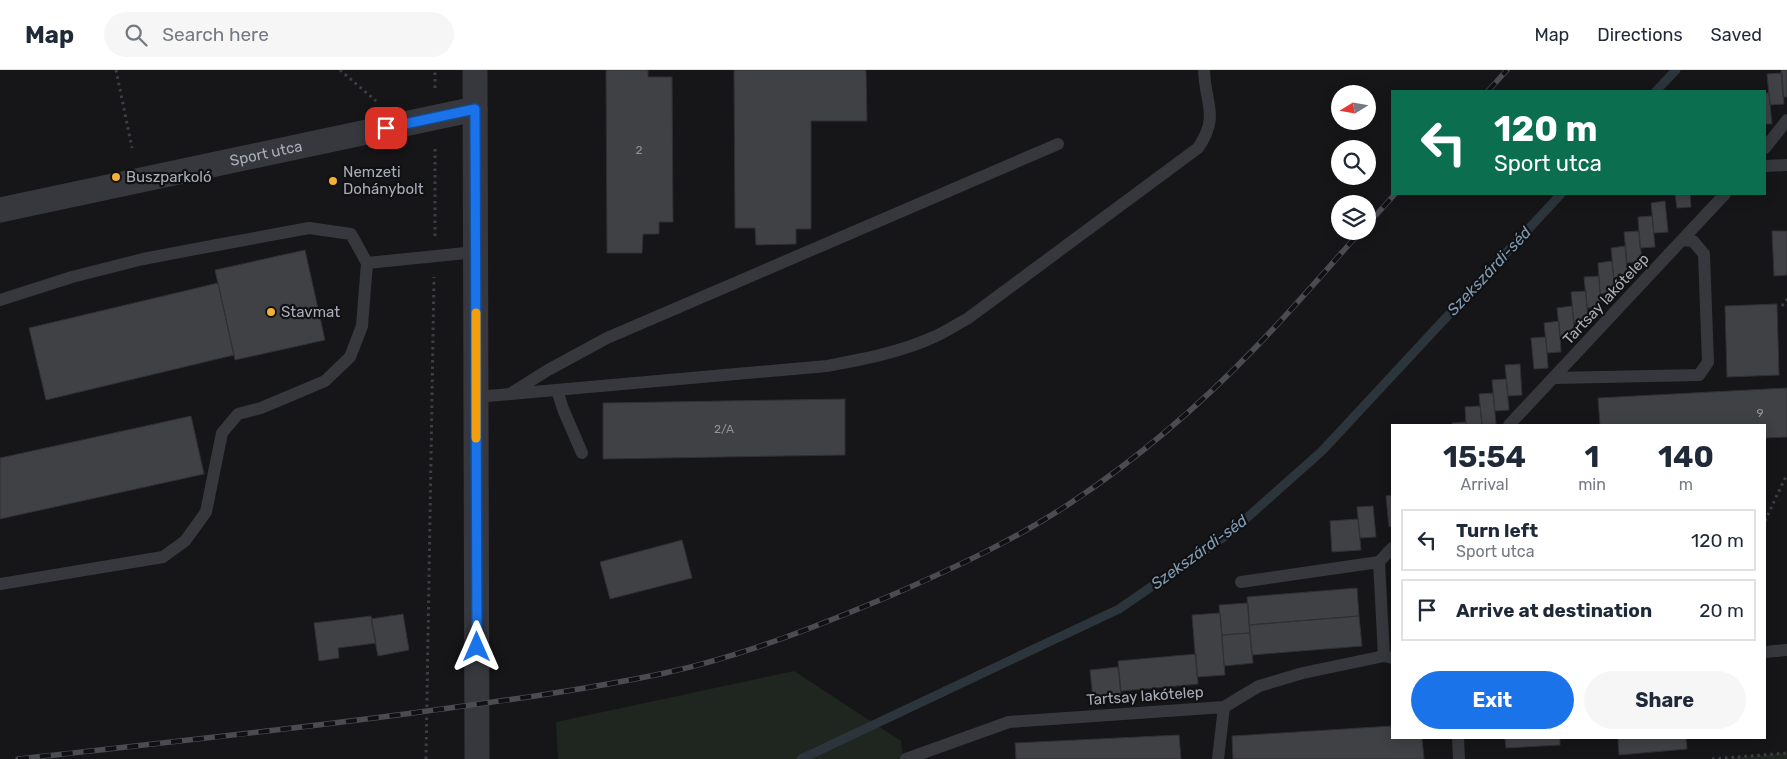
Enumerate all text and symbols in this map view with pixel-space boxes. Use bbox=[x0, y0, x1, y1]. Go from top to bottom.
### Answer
search box bbox=[104, 12, 454, 57]
text: Map bbox=[25, 21, 74, 49]
icon: search bbox=[122, 21, 150, 49]
text: Search here bbox=[162, 23, 269, 46]
text: Map bbox=[1534, 24, 1569, 46]
text: Directions bbox=[1597, 24, 1683, 46]
text: Saved bbox=[1711, 24, 1762, 46]
north arrow bbox=[1331, 85, 1376, 130]
map controls bbox=[1331, 85, 1376, 240]
pin bbox=[365, 107, 407, 149]
text: 120 m bbox=[1494, 108, 1597, 150]
icon: left bbox=[1411, 110, 1476, 175]
icon: arrive bbox=[372, 114, 400, 142]
street label: Sport utca bbox=[228, 137, 304, 170]
button: search bbox=[1331, 140, 1376, 185]
house number: 2 bbox=[635, 143, 643, 157]
text: Sport utca bbox=[1494, 150, 1602, 177]
place label: Nemzeti Dohánybolt bbox=[343, 163, 424, 198]
place label: Buszparkoló bbox=[126, 168, 212, 186]
marker: Buszparkoló bbox=[110, 171, 122, 183]
marker: Nemzeti Dohánybolt bbox=[327, 175, 339, 187]
button: layers bbox=[1331, 195, 1376, 240]
water label: Szekszárdi-séd bbox=[1443, 222, 1535, 319]
street label: Tartsay lakótelep bbox=[1559, 250, 1653, 348]
place label: Stavmat bbox=[281, 303, 340, 321]
marker: Stavmat bbox=[265, 306, 277, 318]
house number: 9 bbox=[1756, 406, 1764, 420]
house number: 2/A bbox=[714, 422, 734, 436]
text: 15:54 bbox=[1443, 439, 1526, 475]
text: 1 bbox=[1585, 439, 1600, 475]
text: 140 bbox=[1658, 439, 1714, 475]
text: Arrival bbox=[1461, 475, 1509, 494]
text: min bbox=[1578, 475, 1606, 494]
text: m bbox=[1679, 475, 1693, 494]
water label: Szekszárdi-séd bbox=[1147, 510, 1251, 593]
text: Turn left bbox=[1456, 519, 1538, 542]
icon: left bbox=[1413, 526, 1441, 554]
text: 120 m bbox=[1691, 529, 1744, 552]
text: Sport utca bbox=[1456, 542, 1534, 561]
icon: arrive bbox=[1413, 596, 1441, 624]
text: Arrive at destination bbox=[1456, 599, 1652, 622]
text: 20 m bbox=[1699, 599, 1744, 622]
position arrow bbox=[450, 620, 502, 672]
button: Exit bbox=[1411, 671, 1574, 729]
button: Share bbox=[1584, 671, 1746, 729]
street label: Tartsay lakótelep bbox=[1086, 683, 1204, 709]

